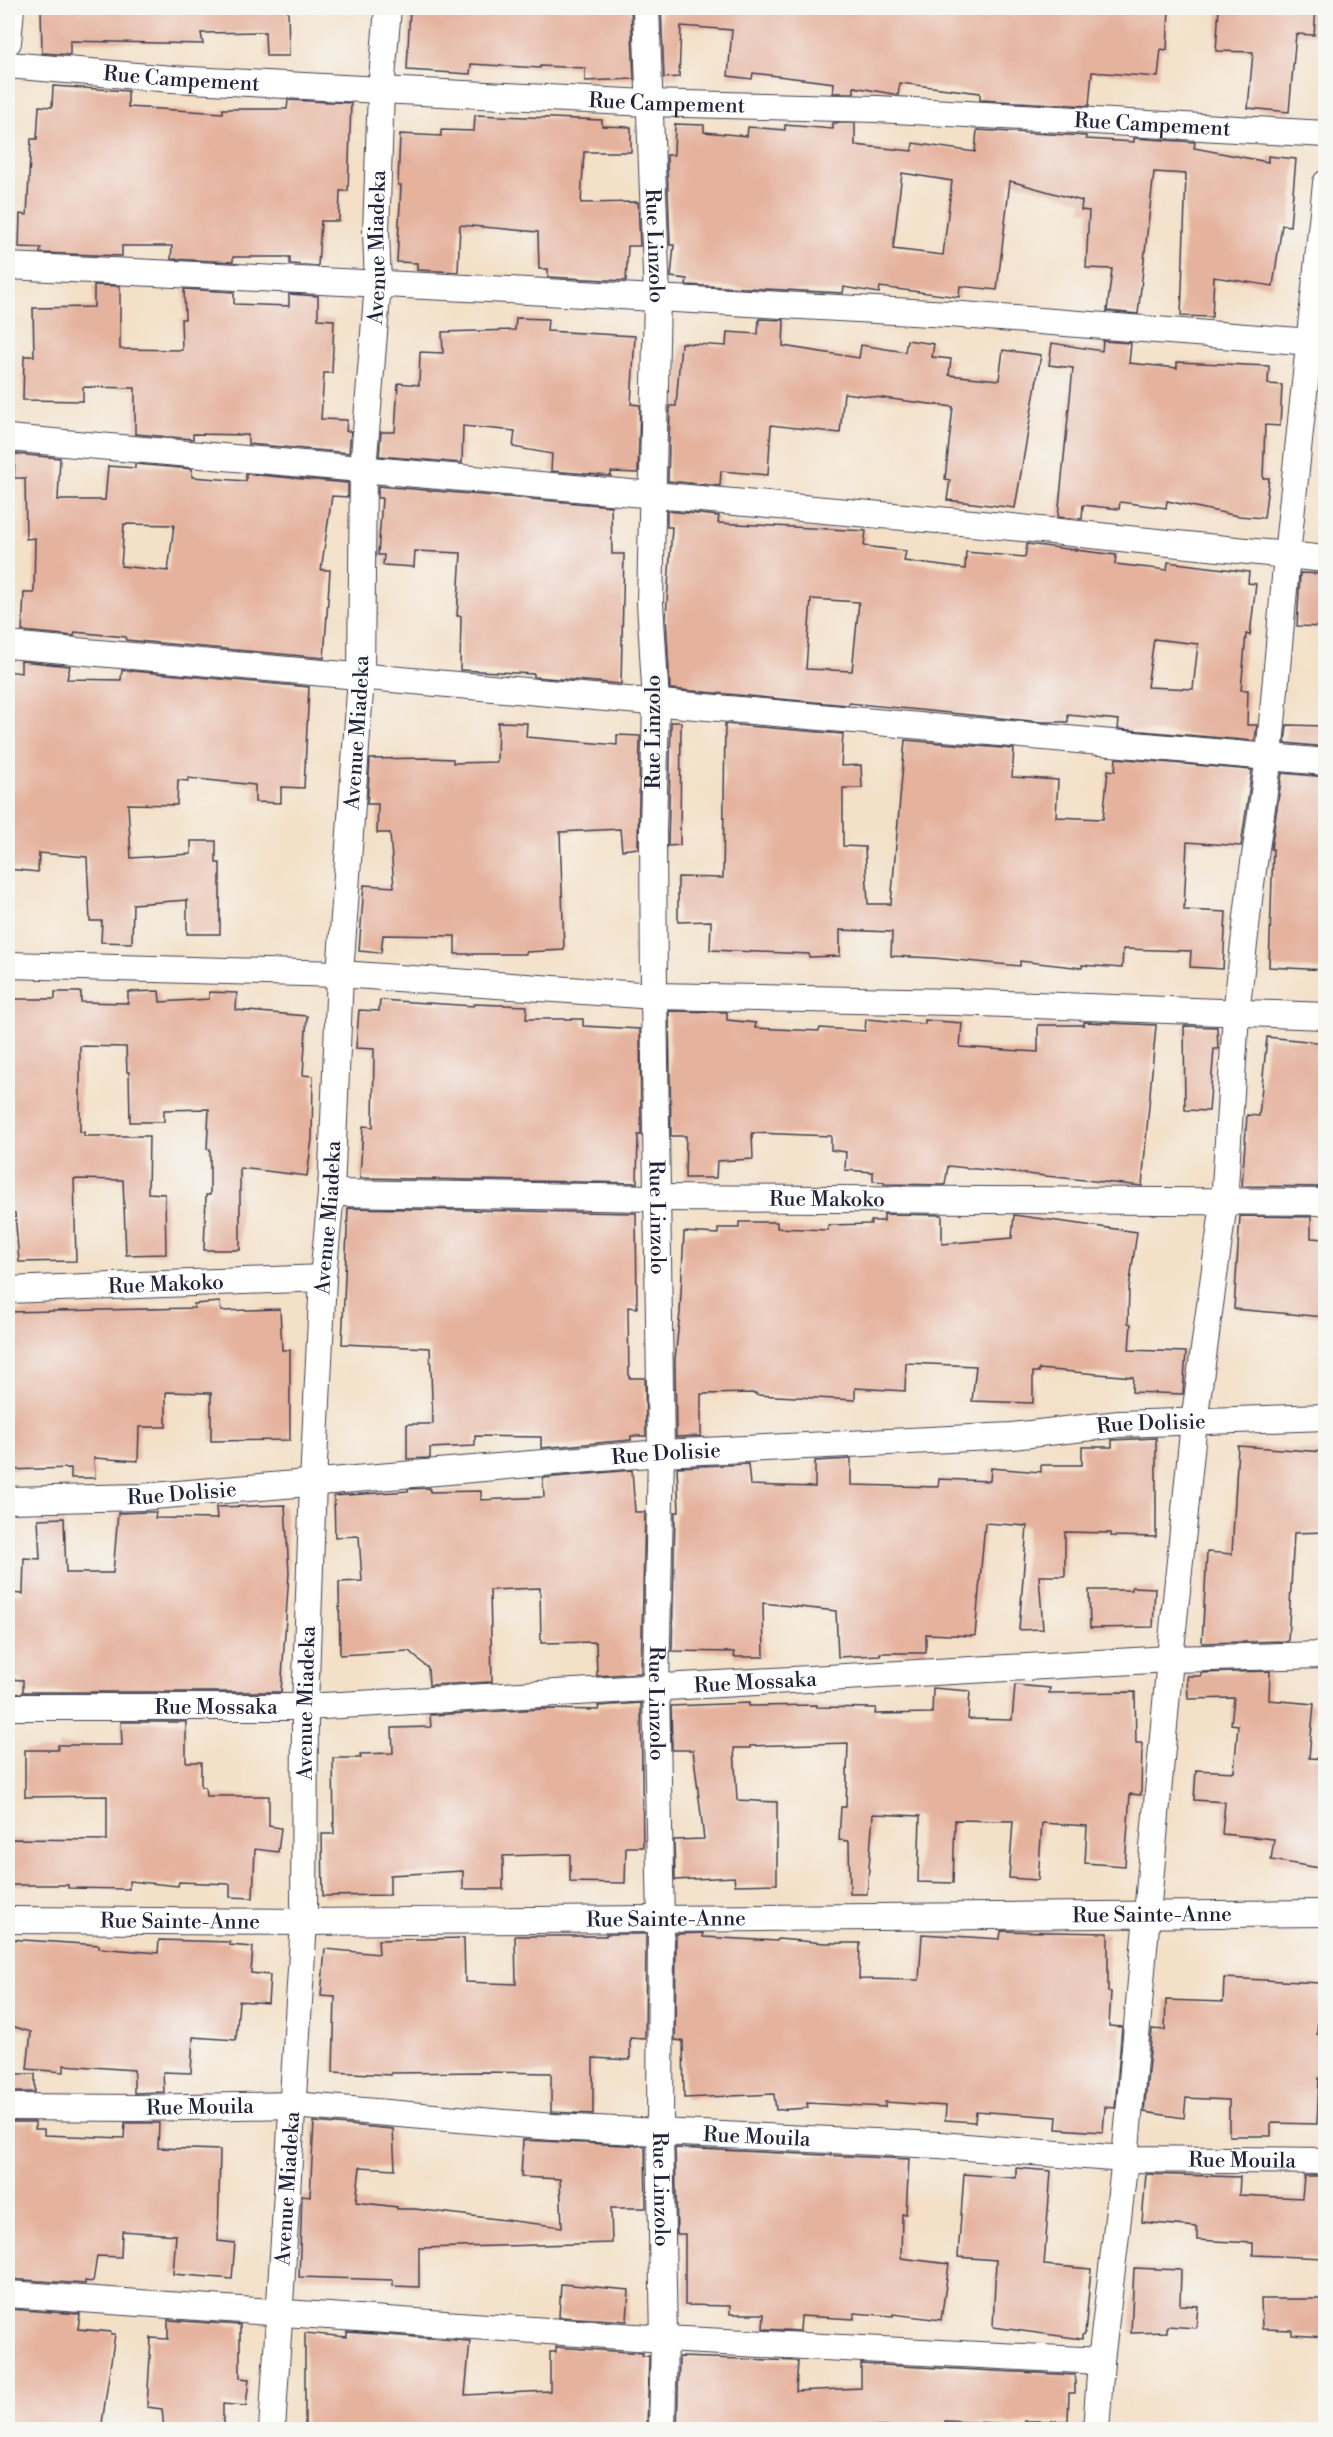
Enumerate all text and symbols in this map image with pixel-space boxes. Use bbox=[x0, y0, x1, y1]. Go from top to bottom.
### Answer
street label: Rue Campement bbox=[102, 61, 261, 98]
street label: Rue Campement bbox=[588, 88, 746, 120]
street label: Rue Campement bbox=[1073, 108, 1232, 143]
street label: Avenue Miadeka bbox=[363, 169, 392, 327]
street label: Rue Linzolo bbox=[639, 188, 669, 304]
street label: Avenue Miadeka bbox=[340, 655, 375, 812]
street label: Rue Linzolo bbox=[641, 675, 667, 789]
street label: Avenue Miadeka bbox=[310, 1140, 347, 1296]
street label: Rue Linzolo bbox=[643, 1160, 670, 1275]
street label: Rue Makoko bbox=[769, 1187, 885, 1213]
street label: Rue Makoko bbox=[108, 1270, 224, 1300]
street label: Rue Dolisie bbox=[1095, 1409, 1206, 1440]
street label: Rue Dolisie bbox=[611, 1438, 721, 1471]
street label: Rue Dolisie bbox=[127, 1477, 238, 1511]
street label: Avenue Miadeka bbox=[293, 1625, 322, 1781]
street label: Rue Linzolo bbox=[642, 1646, 670, 1761]
street label: Rue Mossaka bbox=[693, 1667, 818, 1699]
street label: Rue Mossaka bbox=[154, 1695, 278, 1721]
street label: Rue Sainte-Anne bbox=[1072, 1902, 1232, 1929]
street label: Rue Sainte-Anne bbox=[586, 1906, 746, 1934]
street label: Rue Sainte-Anne bbox=[100, 1909, 260, 1936]
street label: Rue Mouila bbox=[146, 2094, 254, 2122]
street label: Avenue Miadeka bbox=[270, 2110, 306, 2267]
street label: Rue Mouila bbox=[702, 2122, 811, 2153]
street label: Rue Linzolo bbox=[646, 2132, 674, 2247]
street label: Rue Mouila bbox=[1188, 2148, 1296, 2175]

